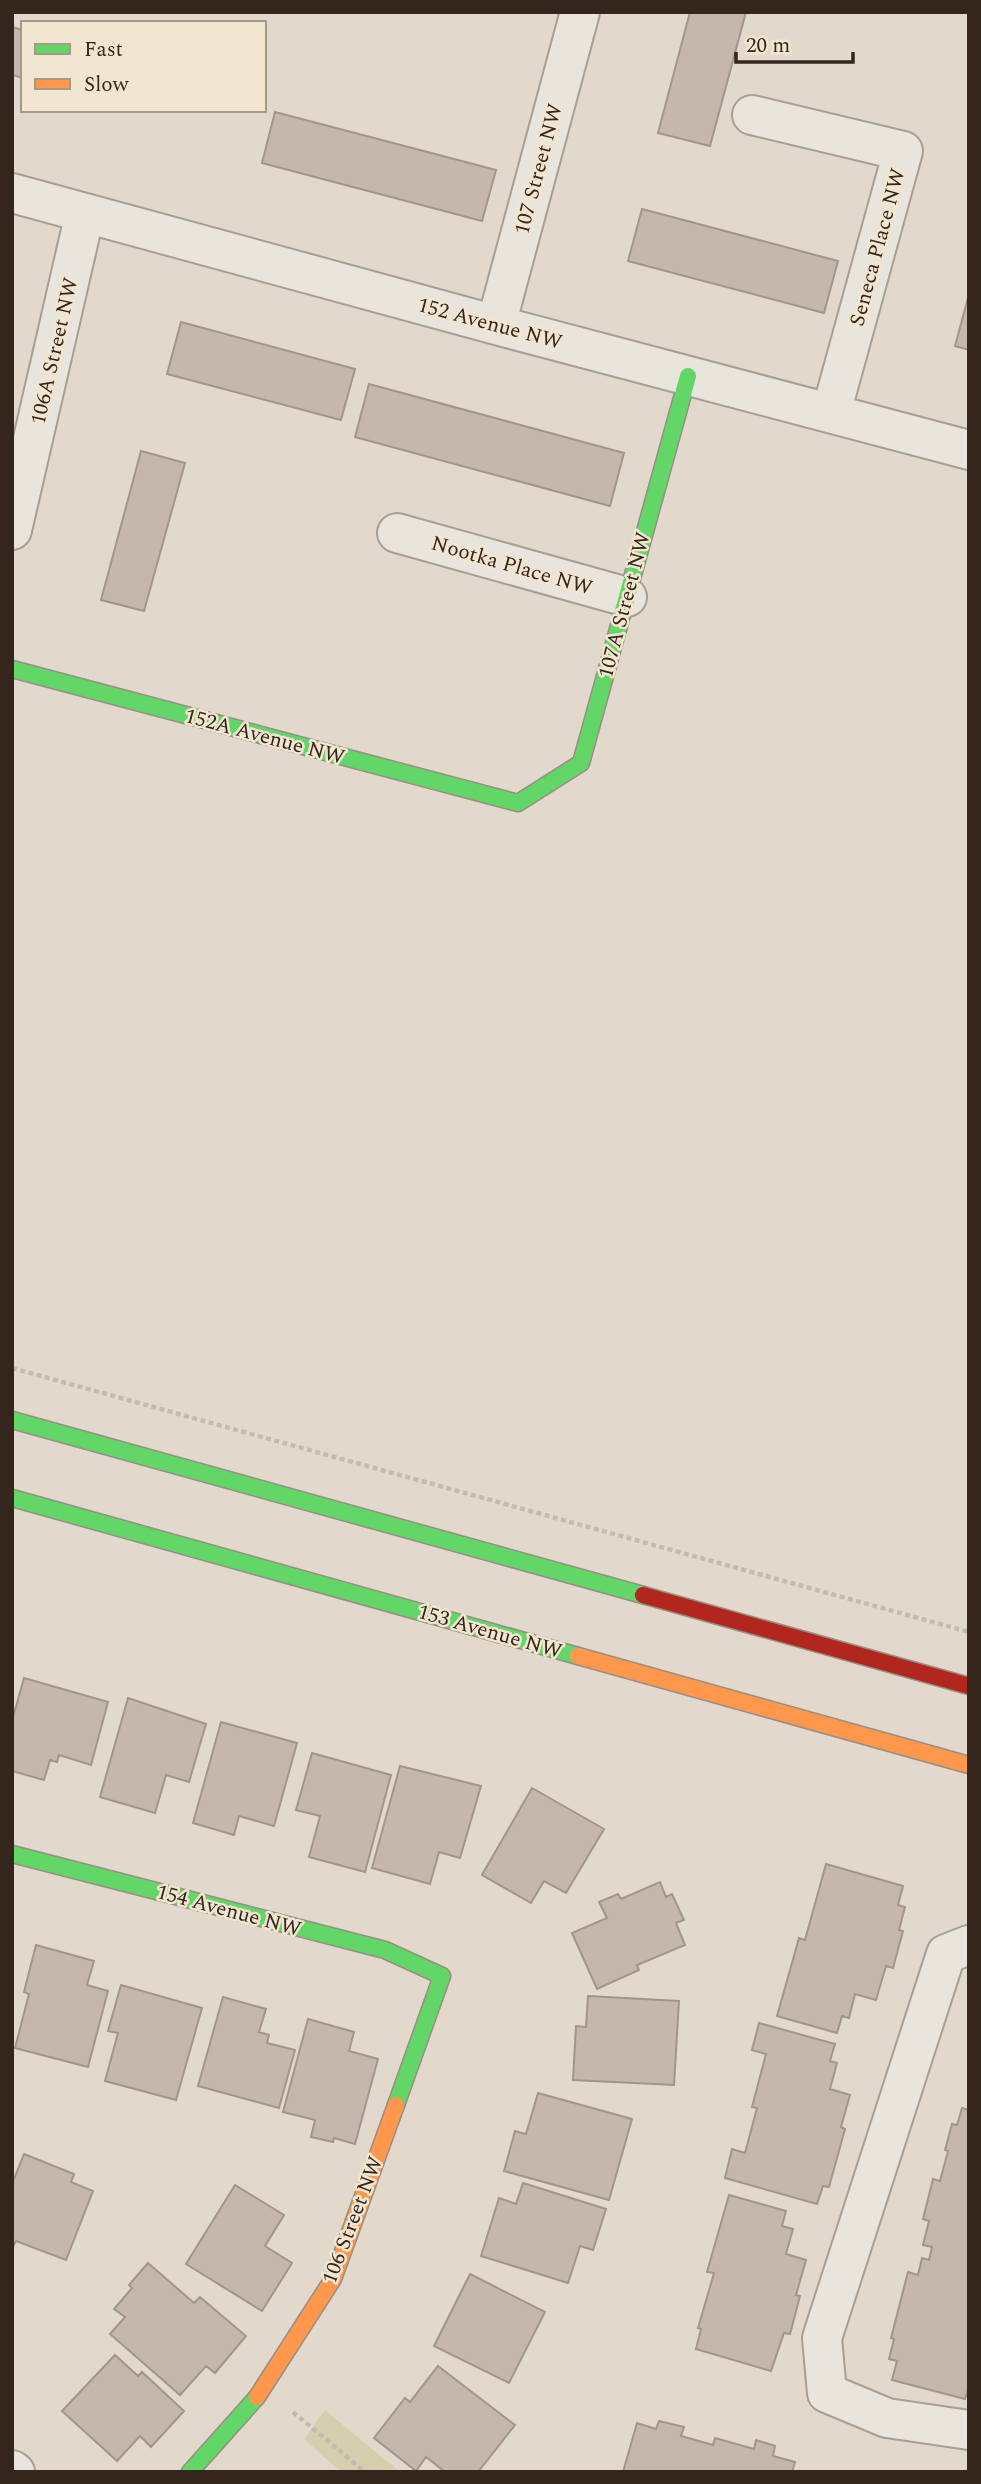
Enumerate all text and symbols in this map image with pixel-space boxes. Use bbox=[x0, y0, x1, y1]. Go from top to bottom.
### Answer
legend bbox=[21, 21, 266, 112]
scale bar bbox=[736, 21, 853, 65]
text: 20 m bbox=[746, 30, 790, 62]
text: Fast bbox=[84, 34, 123, 66]
text: Slow bbox=[84, 69, 130, 101]
street label: 107 Street NW bbox=[506, 100, 572, 238]
street label: Seneca Place NW bbox=[842, 164, 915, 330]
street label: 106A Street NW bbox=[23, 274, 88, 428]
street label: 152 Avenue NW bbox=[414, 289, 566, 359]
street label: Nootka Place NW bbox=[427, 528, 596, 604]
street label: 107A Street NW bbox=[590, 528, 660, 682]
street label: 152A Avenue NW bbox=[181, 700, 349, 774]
street label: 153 Avenue NW bbox=[414, 1596, 566, 1668]
street label: 154 Avenue NW bbox=[153, 1876, 305, 1946]
street label: 106 Street NW bbox=[314, 2152, 392, 2289]

